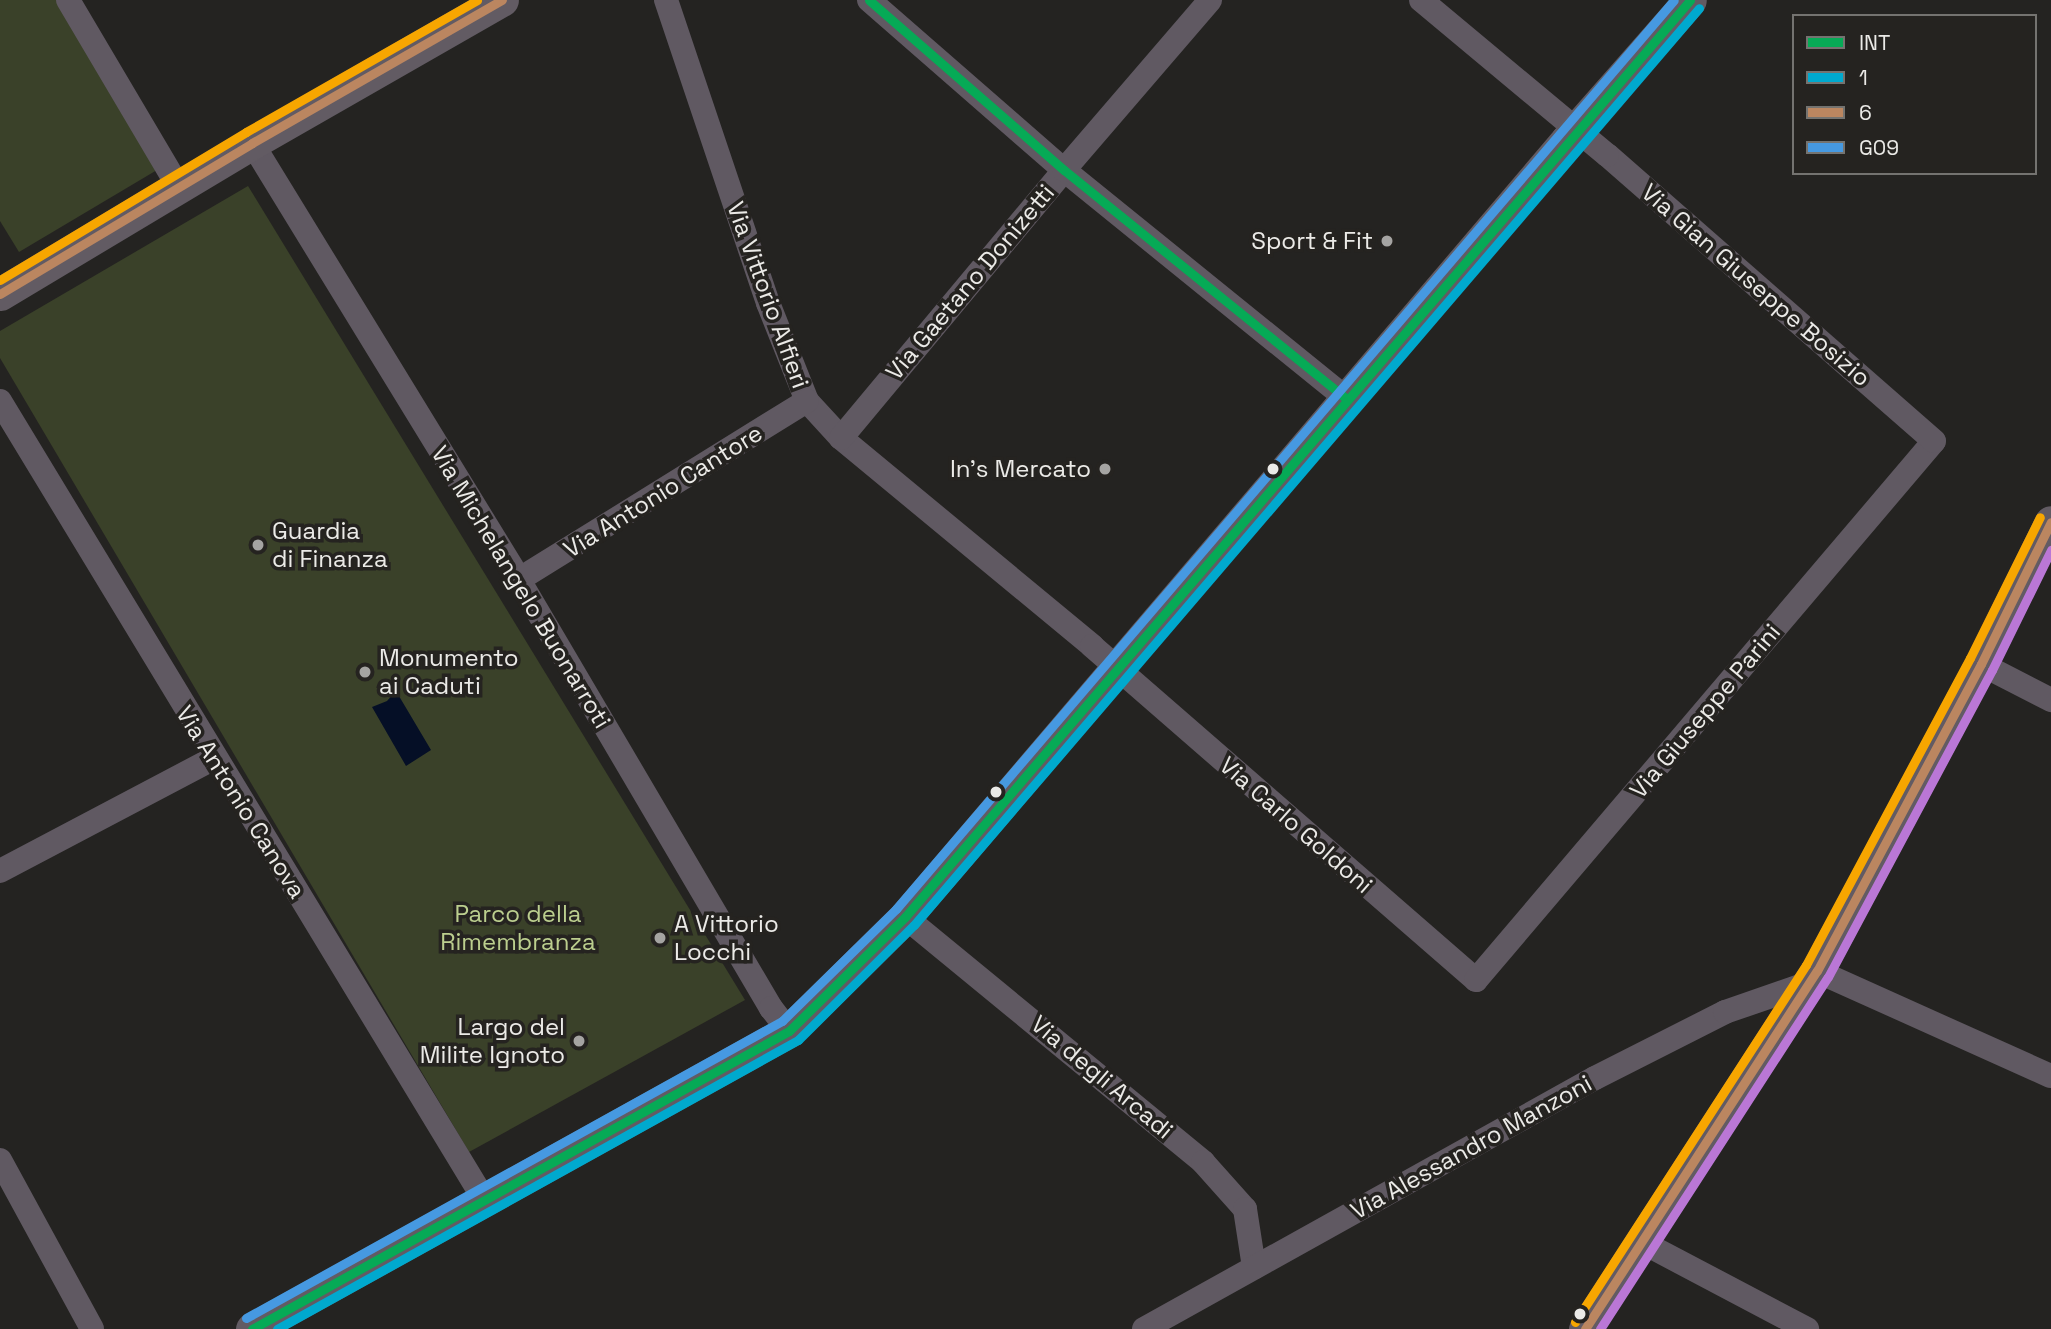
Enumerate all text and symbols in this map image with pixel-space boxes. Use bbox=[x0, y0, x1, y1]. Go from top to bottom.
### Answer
legend bbox=[1792, 14, 2037, 175]
text: INT bbox=[1859, 29, 1890, 56]
text: 1 bbox=[1859, 64, 1868, 91]
text: 6 bbox=[1859, 99, 1872, 126]
text: G09 bbox=[1859, 134, 1899, 161]
street label: Via Gaetano Donizetti bbox=[880, 178, 1060, 386]
street label: Via Gian Giuseppe Bosizio bbox=[1636, 178, 1876, 392]
street label: Via Vittorio Alfieri bbox=[721, 198, 815, 392]
place label: Sport & Fit bbox=[1251, 227, 1373, 255]
marker: Sport & Fit bbox=[1379, 233, 1395, 249]
street label: Via Antonio Cantore bbox=[558, 418, 768, 564]
street label: Via Michelangelo Buonarroti bbox=[425, 441, 617, 733]
place label: In's Mercato bbox=[950, 455, 1091, 483]
marker: In's Mercato bbox=[1097, 461, 1113, 477]
unlabelled marker bbox=[1266, 462, 1280, 476]
place label: Guardia di Finanza bbox=[272, 517, 388, 573]
marker: Guardia di Finanza bbox=[250, 537, 266, 553]
street label: Via Giuseppe Parini bbox=[1624, 618, 1786, 804]
place label: Monumento ai Caduti bbox=[379, 644, 518, 700]
marker: Monumento ai Caduti bbox=[357, 664, 373, 680]
street label: Via Antonio Canova bbox=[170, 700, 312, 904]
street label: Via Carlo Goldoni bbox=[1214, 751, 1378, 899]
unlabelled marker bbox=[989, 785, 1003, 799]
park label: Parco della Rimembranza bbox=[440, 900, 596, 956]
place label: A Vittorio Locchi bbox=[674, 910, 779, 966]
marker: A Vittorio Locchi bbox=[652, 930, 668, 946]
street label: Via degli Arcadi bbox=[1025, 1009, 1179, 1145]
place label: Largo del Milite Ignoto bbox=[420, 1013, 565, 1069]
marker: Largo del Milite Ignoto bbox=[571, 1033, 587, 1049]
street label: Via Alessandro Manzoni bbox=[1345, 1069, 1597, 1225]
unlabelled marker bbox=[1573, 1307, 1587, 1321]

